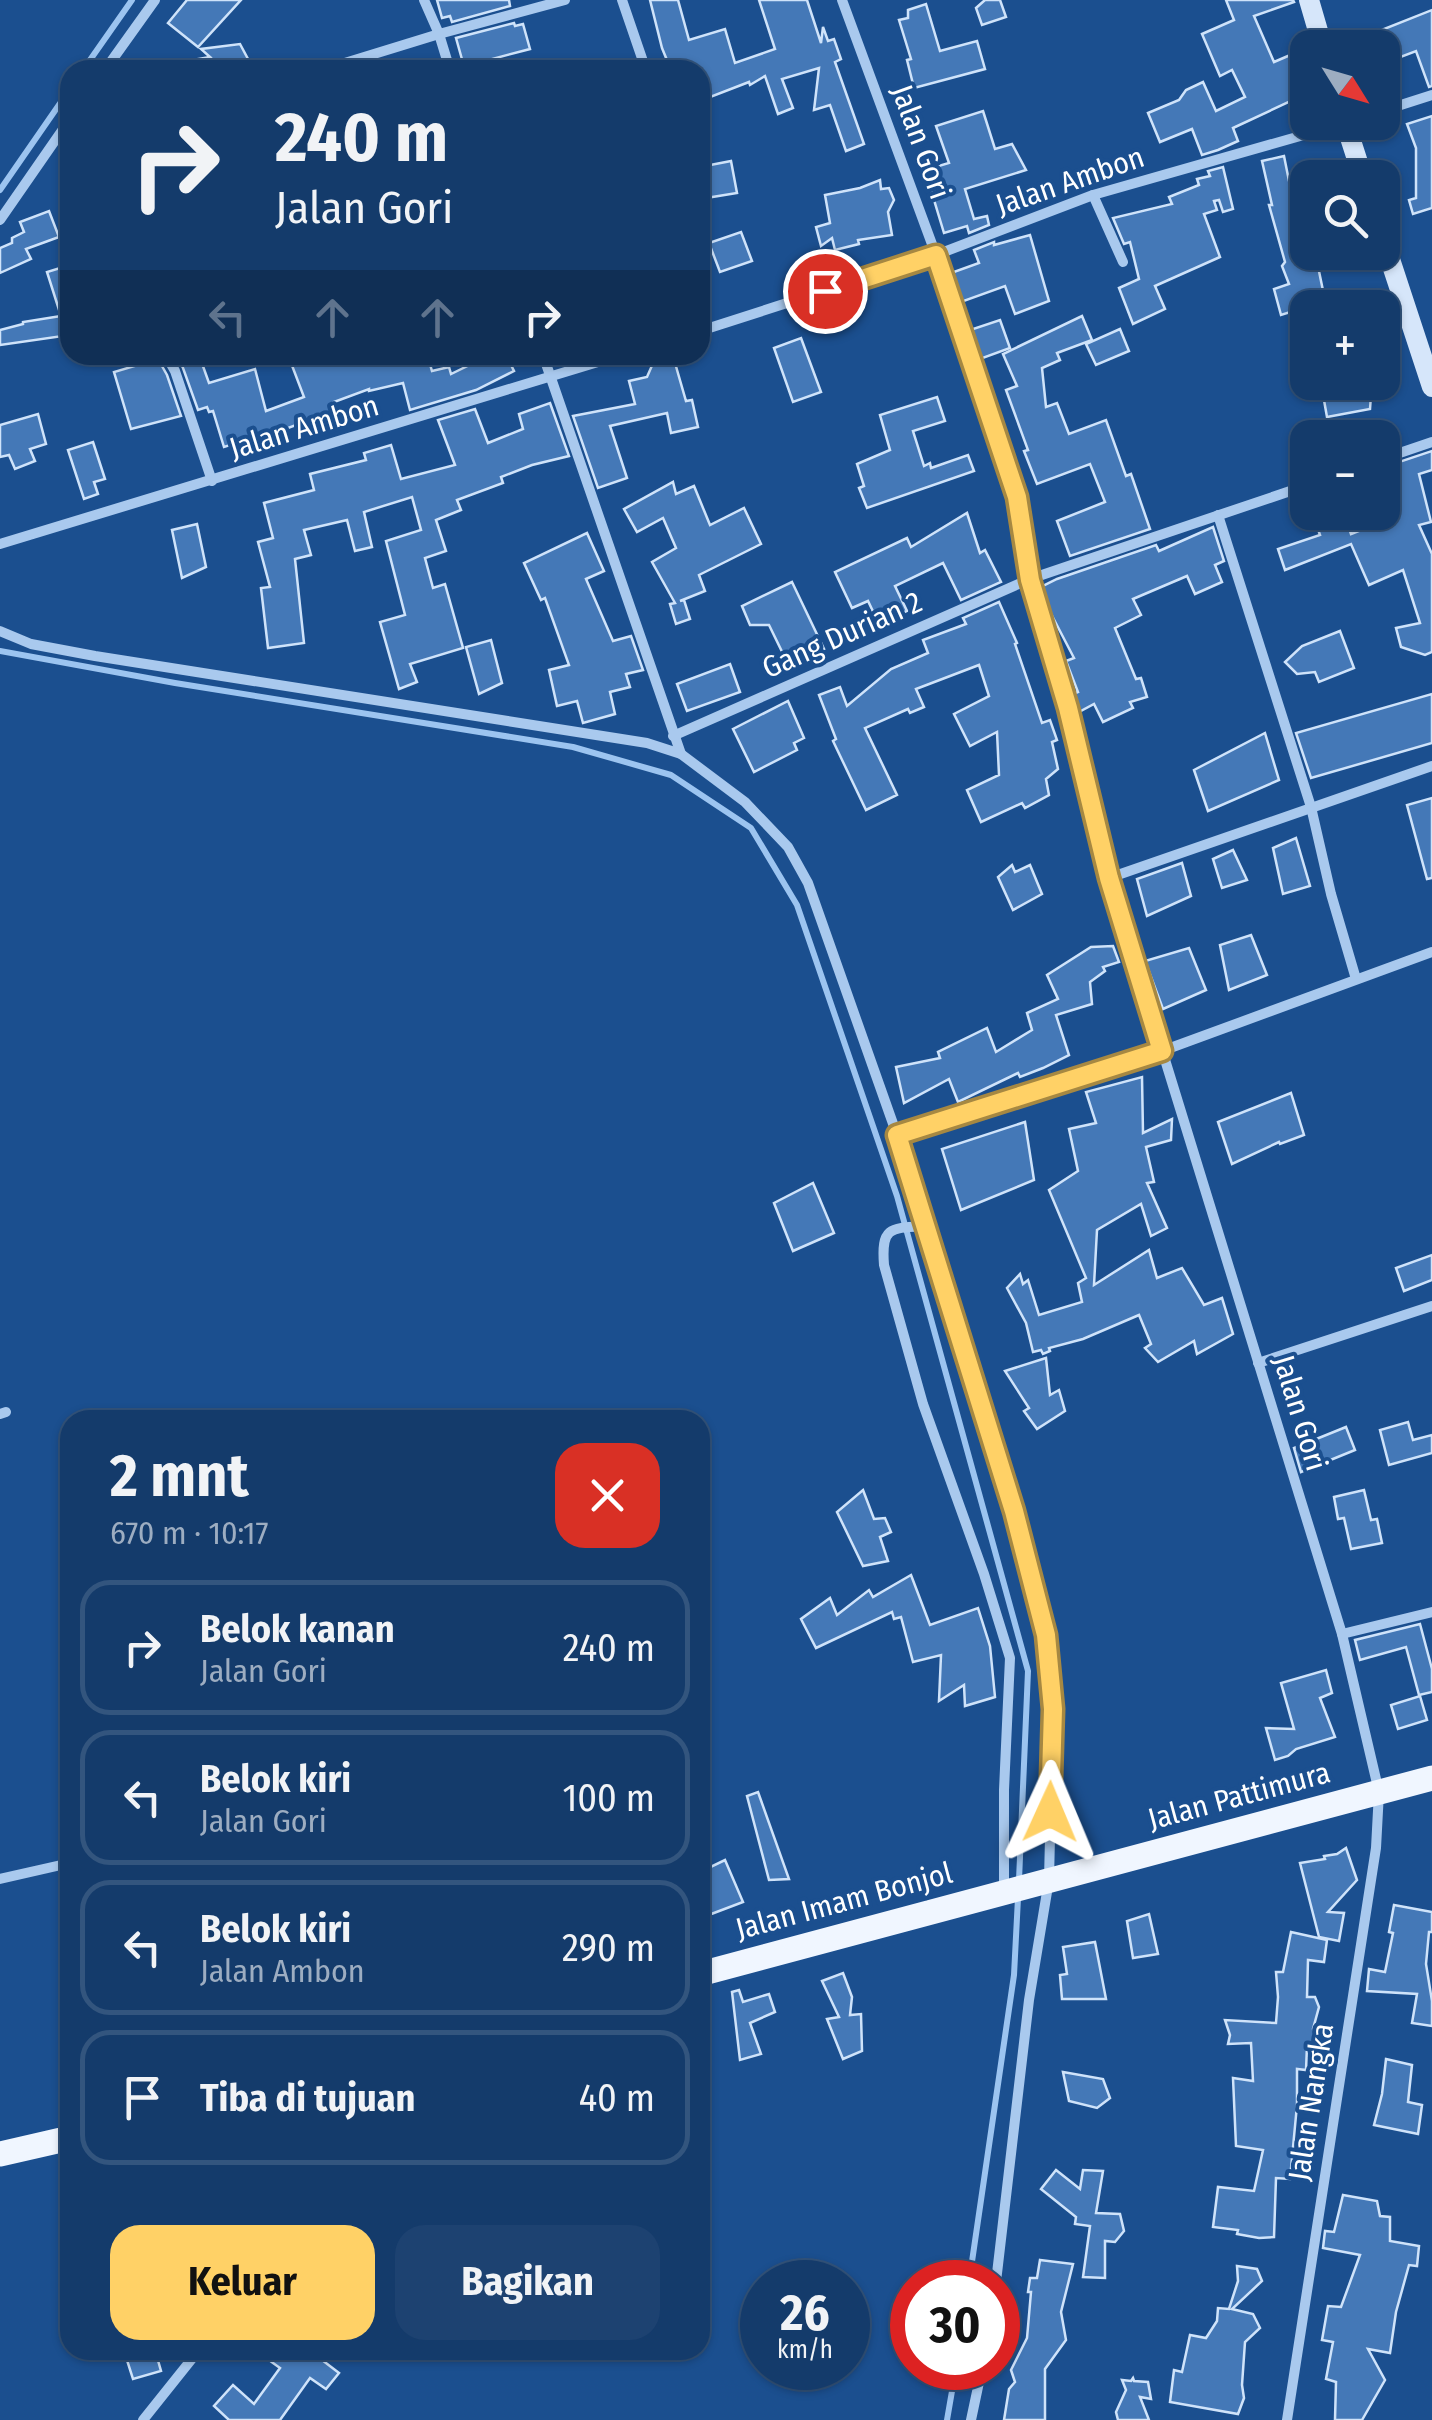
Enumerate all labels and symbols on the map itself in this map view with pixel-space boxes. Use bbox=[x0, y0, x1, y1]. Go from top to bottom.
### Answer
north arrow bbox=[1290, 30, 1400, 140]
street label: Jalan Gori bbox=[884, 80, 958, 204]
street label: Jalan Ambon bbox=[991, 139, 1149, 223]
pin bbox=[783, 249, 868, 334]
street label: Jalan Ambon bbox=[225, 387, 383, 467]
street label: Gang Durian 2 bbox=[757, 584, 927, 686]
street label: Jalan Gori bbox=[1265, 1351, 1335, 1475]
street label: Jalan Pattimura bbox=[1144, 1754, 1334, 1838]
position arrow bbox=[998, 1760, 1102, 1864]
street label: Jalan Imam Bonjol bbox=[732, 1855, 956, 1947]
street label: Jalan Nangka bbox=[1281, 2021, 1341, 2183]
speed limit sign: 30 bbox=[890, 2260, 1020, 2390]

